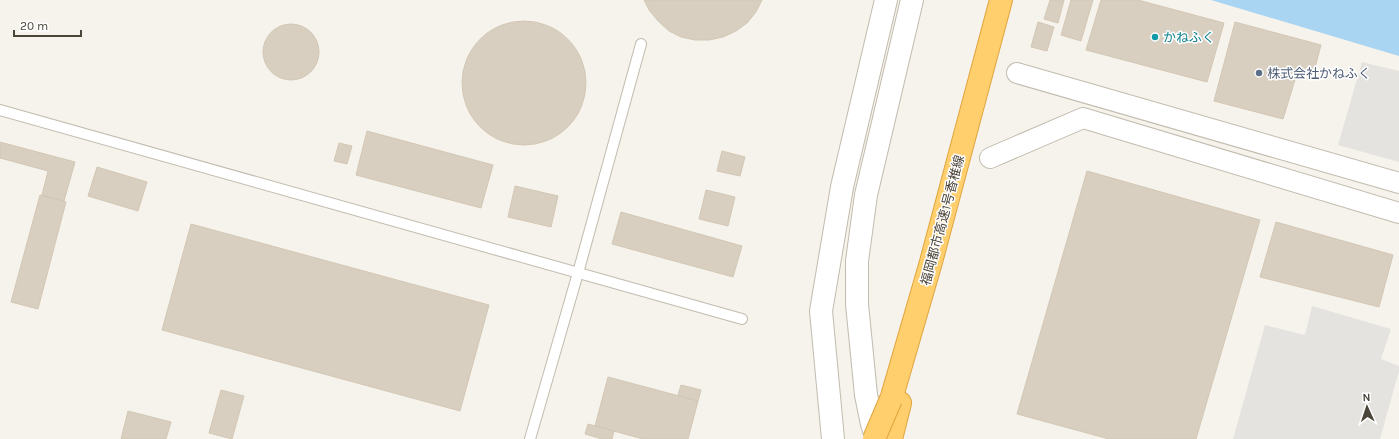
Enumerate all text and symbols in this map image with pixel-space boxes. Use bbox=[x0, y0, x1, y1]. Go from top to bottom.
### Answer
scale bar bbox=[14, 12, 81, 38]
text: 20 m bbox=[20, 19, 48, 33]
place label: かねふく bbox=[1163, 30, 1215, 45]
marker: かねふく bbox=[1150, 32, 1160, 42]
place label: 株式会社かねふく bbox=[1267, 66, 1371, 81]
marker: 株式会社かねふく bbox=[1254, 68, 1264, 78]
street label: 福岡都市高速1号香椎線 bbox=[918, 153, 967, 287]
north arrow bbox=[1347, 387, 1387, 427]
text: N bbox=[1362, 391, 1371, 404]

